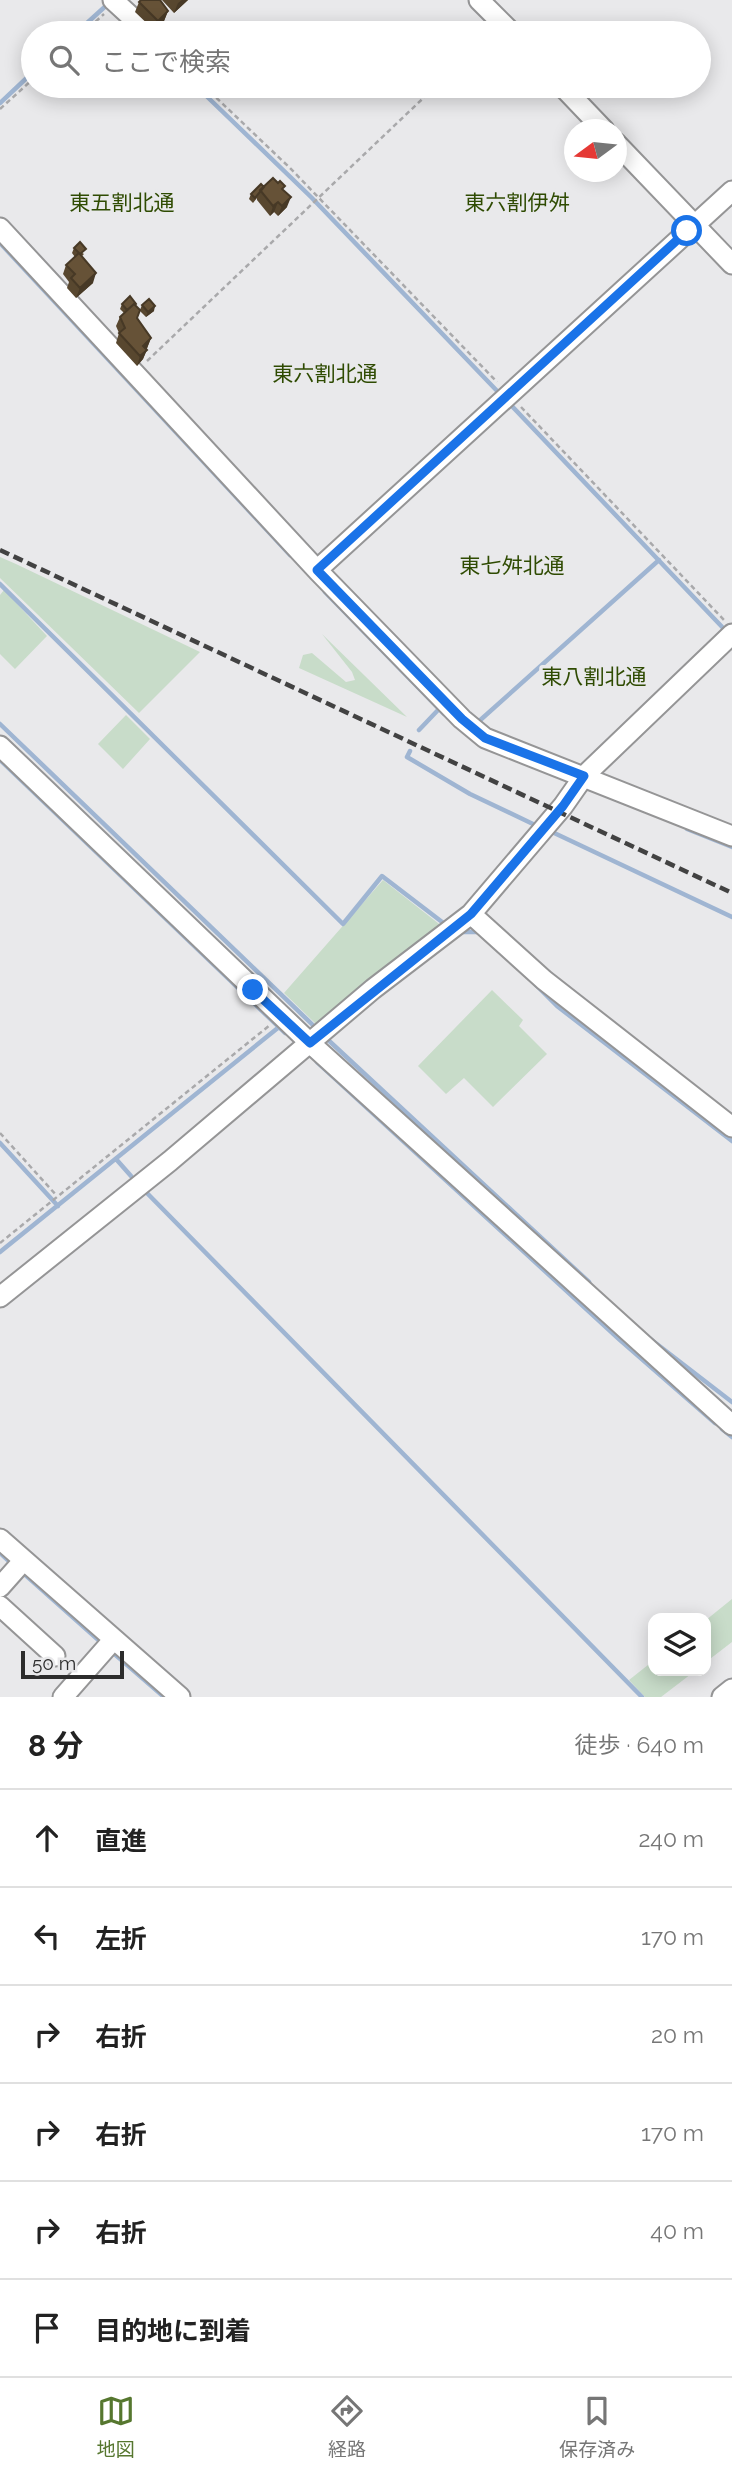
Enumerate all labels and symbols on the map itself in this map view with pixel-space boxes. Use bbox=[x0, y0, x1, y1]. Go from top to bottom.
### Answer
north arrow bbox=[564, 119, 627, 182]
district label: 東五割北通 bbox=[70, 190, 175, 215]
district label: 東六割伊舛 bbox=[465, 190, 570, 215]
route start bbox=[671, 215, 702, 246]
district label: 東六割北通 bbox=[273, 361, 378, 386]
district label: 東七舛北通 bbox=[460, 553, 565, 578]
district label: 東八割北通 bbox=[542, 664, 647, 689]
route end bbox=[237, 974, 268, 1005]
scale bar bbox=[21, 1648, 124, 1680]

